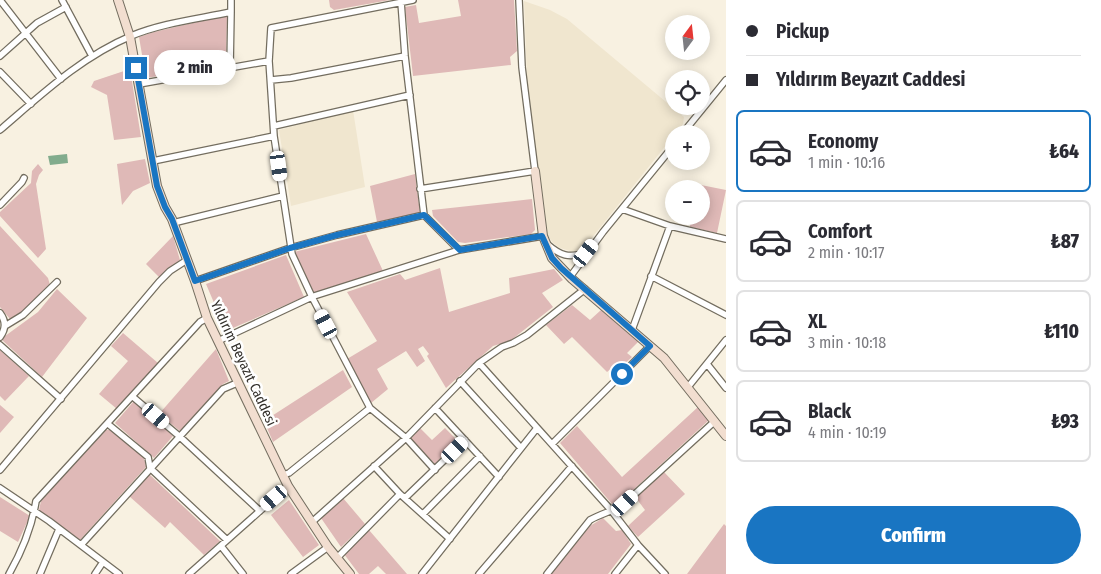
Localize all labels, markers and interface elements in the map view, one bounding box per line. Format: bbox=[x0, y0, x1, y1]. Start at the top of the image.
north arrow bbox=[665, 15, 710, 60]
map controls bbox=[665, 15, 710, 225]
text: Pickup bbox=[776, 20, 829, 43]
callout: 2 min bbox=[154, 50, 236, 86]
route end bbox=[125, 57, 147, 79]
text: 2 min bbox=[177, 58, 213, 77]
text: Yıldırım Beyazıt Caddesi bbox=[776, 68, 965, 91]
button: locate bbox=[665, 70, 710, 115]
button: + bbox=[665, 125, 710, 170]
icon: car bbox=[748, 129, 793, 174]
text: Economy bbox=[808, 130, 878, 153]
text: ₺64 bbox=[1049, 140, 1079, 163]
car bbox=[269, 150, 288, 182]
text: 1 min · 10:16 bbox=[808, 153, 885, 172]
button: − bbox=[665, 180, 710, 225]
icon: car bbox=[748, 219, 793, 264]
text: Comfort bbox=[808, 220, 872, 243]
text: ₺87 bbox=[1050, 230, 1079, 253]
car bbox=[570, 237, 601, 269]
text: 2 min · 10:17 bbox=[808, 243, 885, 262]
street label: Yıldırım Beyazıt Caddesi bbox=[207, 298, 280, 429]
car bbox=[312, 307, 339, 341]
icon: car bbox=[748, 309, 793, 354]
text: XL bbox=[808, 310, 827, 333]
text: ₺110 bbox=[1044, 320, 1079, 343]
text: 3 min · 10:18 bbox=[808, 333, 886, 352]
route start bbox=[611, 363, 633, 385]
icon: car bbox=[748, 399, 793, 444]
car bbox=[139, 400, 172, 432]
text: Black bbox=[808, 400, 851, 423]
text: ₺93 bbox=[1051, 410, 1079, 433]
text: 4 min · 10:19 bbox=[808, 423, 887, 442]
car bbox=[439, 434, 470, 466]
car bbox=[257, 482, 290, 514]
car bbox=[608, 487, 641, 519]
button: Confirm bbox=[746, 506, 1081, 564]

